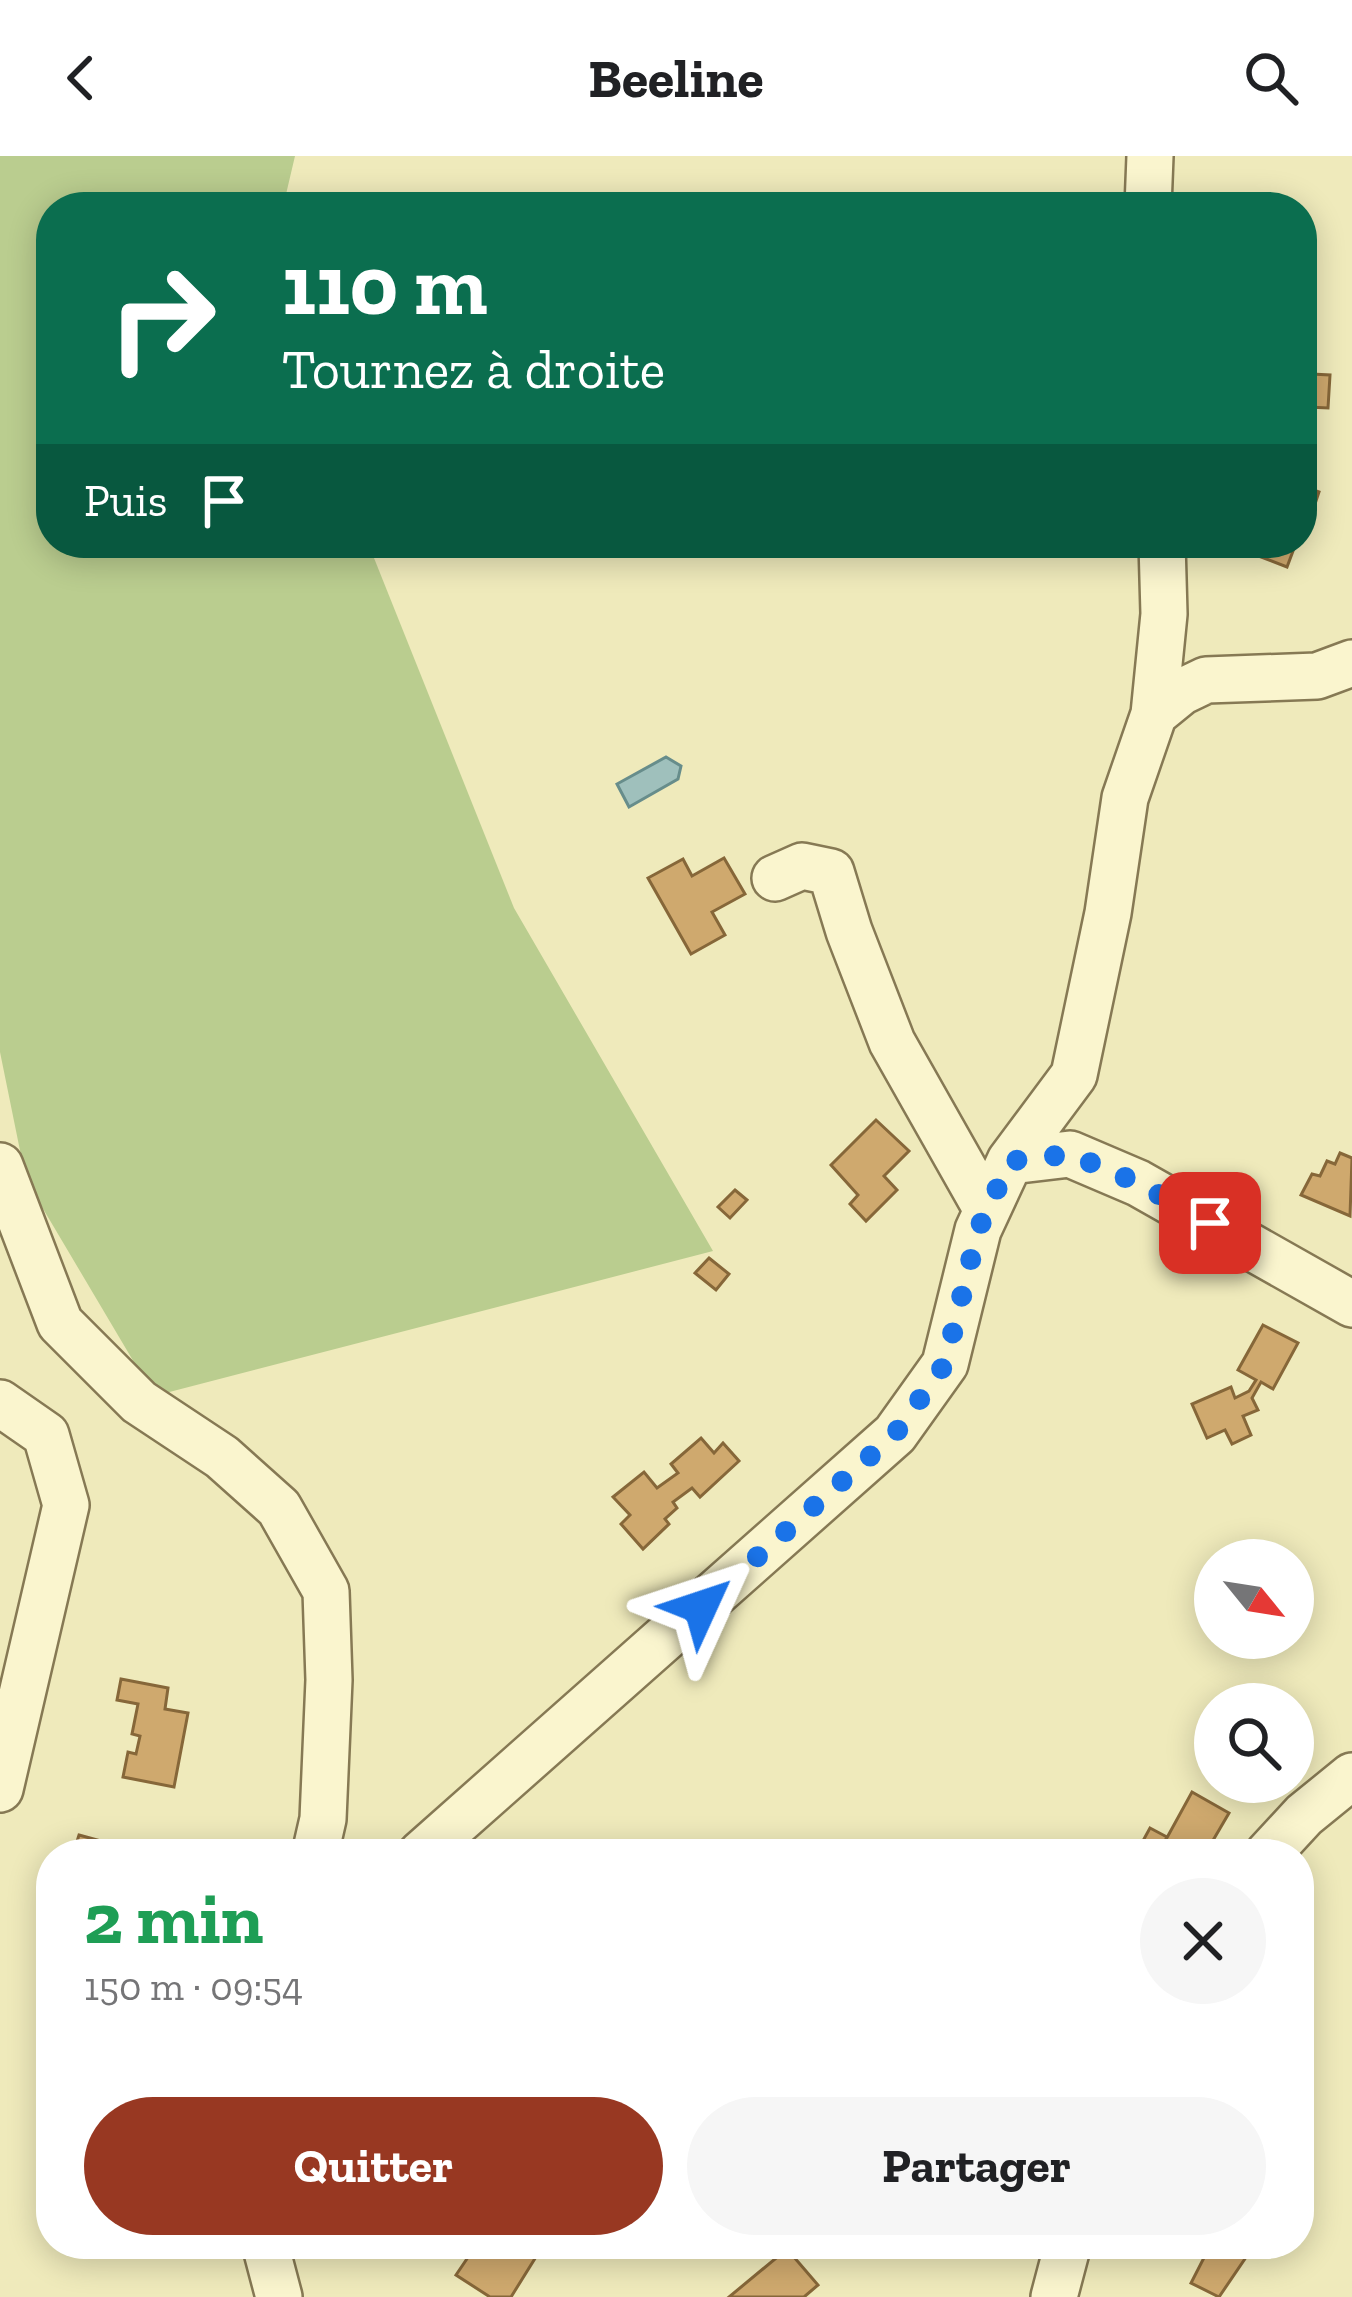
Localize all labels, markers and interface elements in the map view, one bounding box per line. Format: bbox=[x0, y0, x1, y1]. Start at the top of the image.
icon: back bbox=[48, 45, 114, 111]
icon: search bbox=[1238, 45, 1304, 111]
text: Beeline bbox=[588, 46, 764, 111]
text: 110 m bbox=[282, 235, 488, 336]
icon: right bbox=[84, 240, 240, 396]
text: Tournez à droite bbox=[282, 337, 665, 402]
icon: arrive bbox=[191, 468, 257, 534]
text: Puis bbox=[84, 474, 167, 528]
pin bbox=[1159, 1172, 1261, 1274]
icon: arrive bbox=[1177, 1190, 1243, 1256]
north arrow bbox=[1194, 1539, 1314, 1659]
map controls bbox=[1194, 1539, 1314, 1803]
position arrow bbox=[638, 1544, 764, 1670]
button: search bbox=[1194, 1683, 1314, 1803]
text: 2 min bbox=[84, 1875, 263, 1961]
button: close bbox=[1140, 1878, 1266, 2004]
text: 150 m · 09:54 bbox=[84, 1963, 303, 2010]
button: Quitter bbox=[84, 2097, 663, 2235]
button: Partager bbox=[687, 2097, 1266, 2235]

